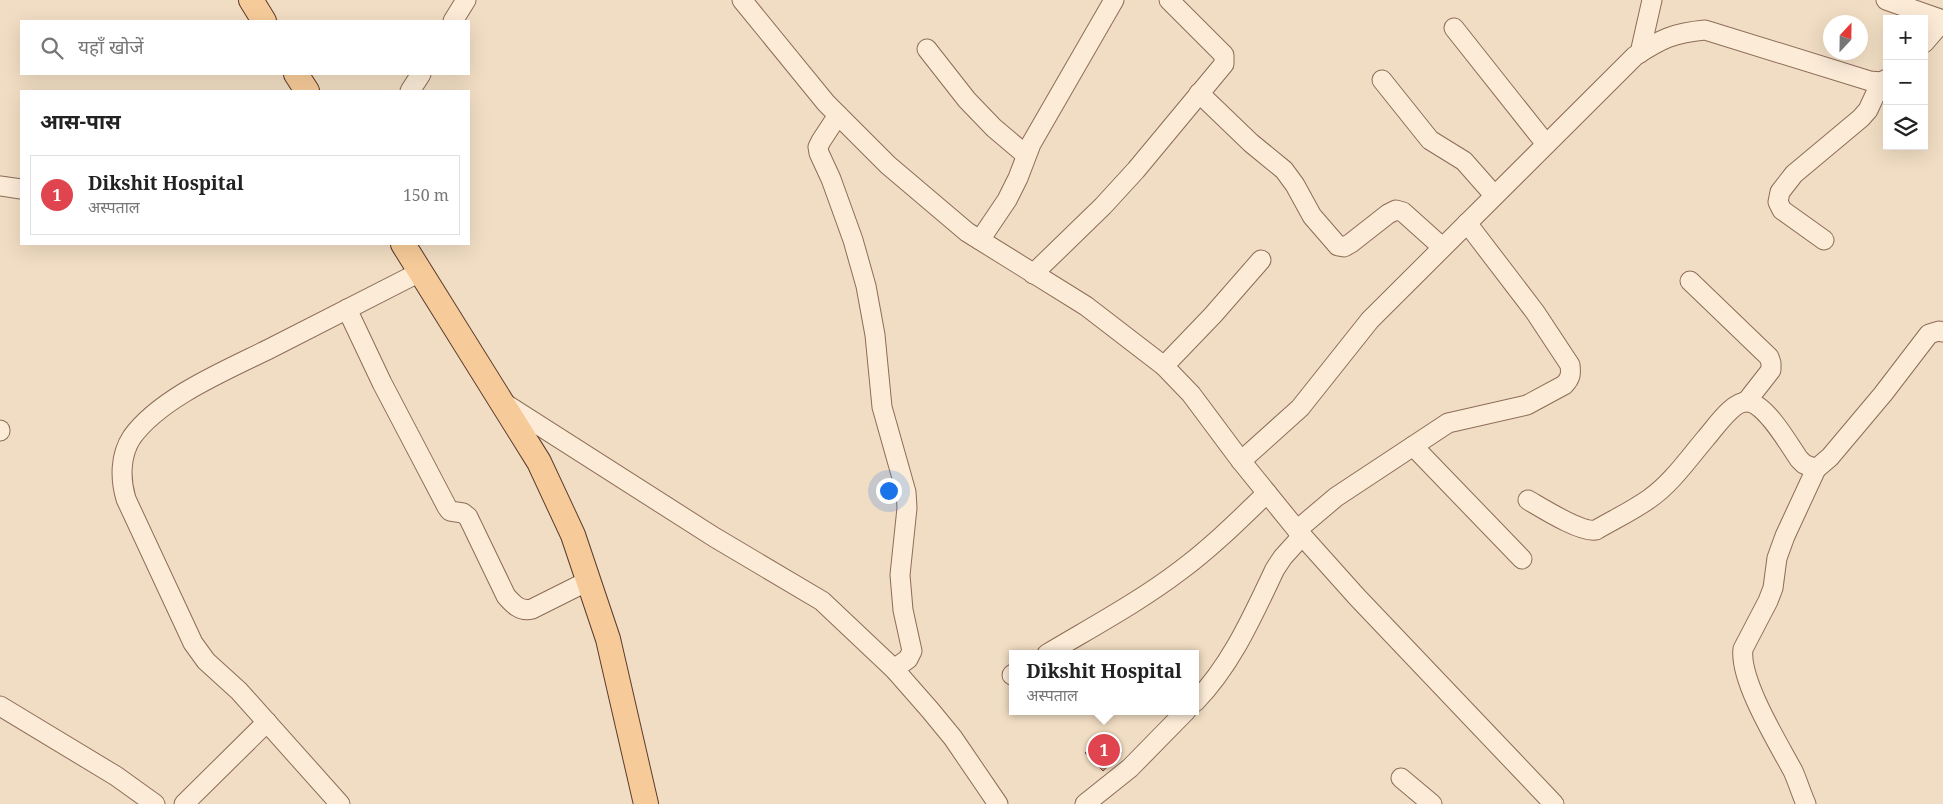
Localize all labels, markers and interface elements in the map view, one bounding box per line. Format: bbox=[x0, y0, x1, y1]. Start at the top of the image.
north arrow bbox=[1823, 15, 1868, 60]
map controls bbox=[1883, 15, 1928, 150]
button: + bbox=[1883, 15, 1928, 60]
search box bbox=[20, 20, 470, 75]
icon: search bbox=[38, 34, 66, 62]
text: यहाँ खोजें bbox=[78, 34, 144, 60]
button: − bbox=[1883, 60, 1928, 105]
button: layers bbox=[1883, 105, 1928, 150]
text: आस-पास bbox=[40, 107, 121, 135]
text: Dikshit Hospital bbox=[88, 170, 244, 196]
text: 1 bbox=[52, 184, 62, 206]
text: 150 m bbox=[403, 184, 449, 206]
text: अस्पताल bbox=[88, 196, 140, 218]
your location bbox=[876, 478, 902, 504]
popup bbox=[1009, 650, 1199, 715]
text: Dikshit Hospital bbox=[1026, 658, 1182, 684]
text: अस्पताल bbox=[1026, 684, 1078, 706]
pin: 1 bbox=[1088, 731, 1120, 769]

